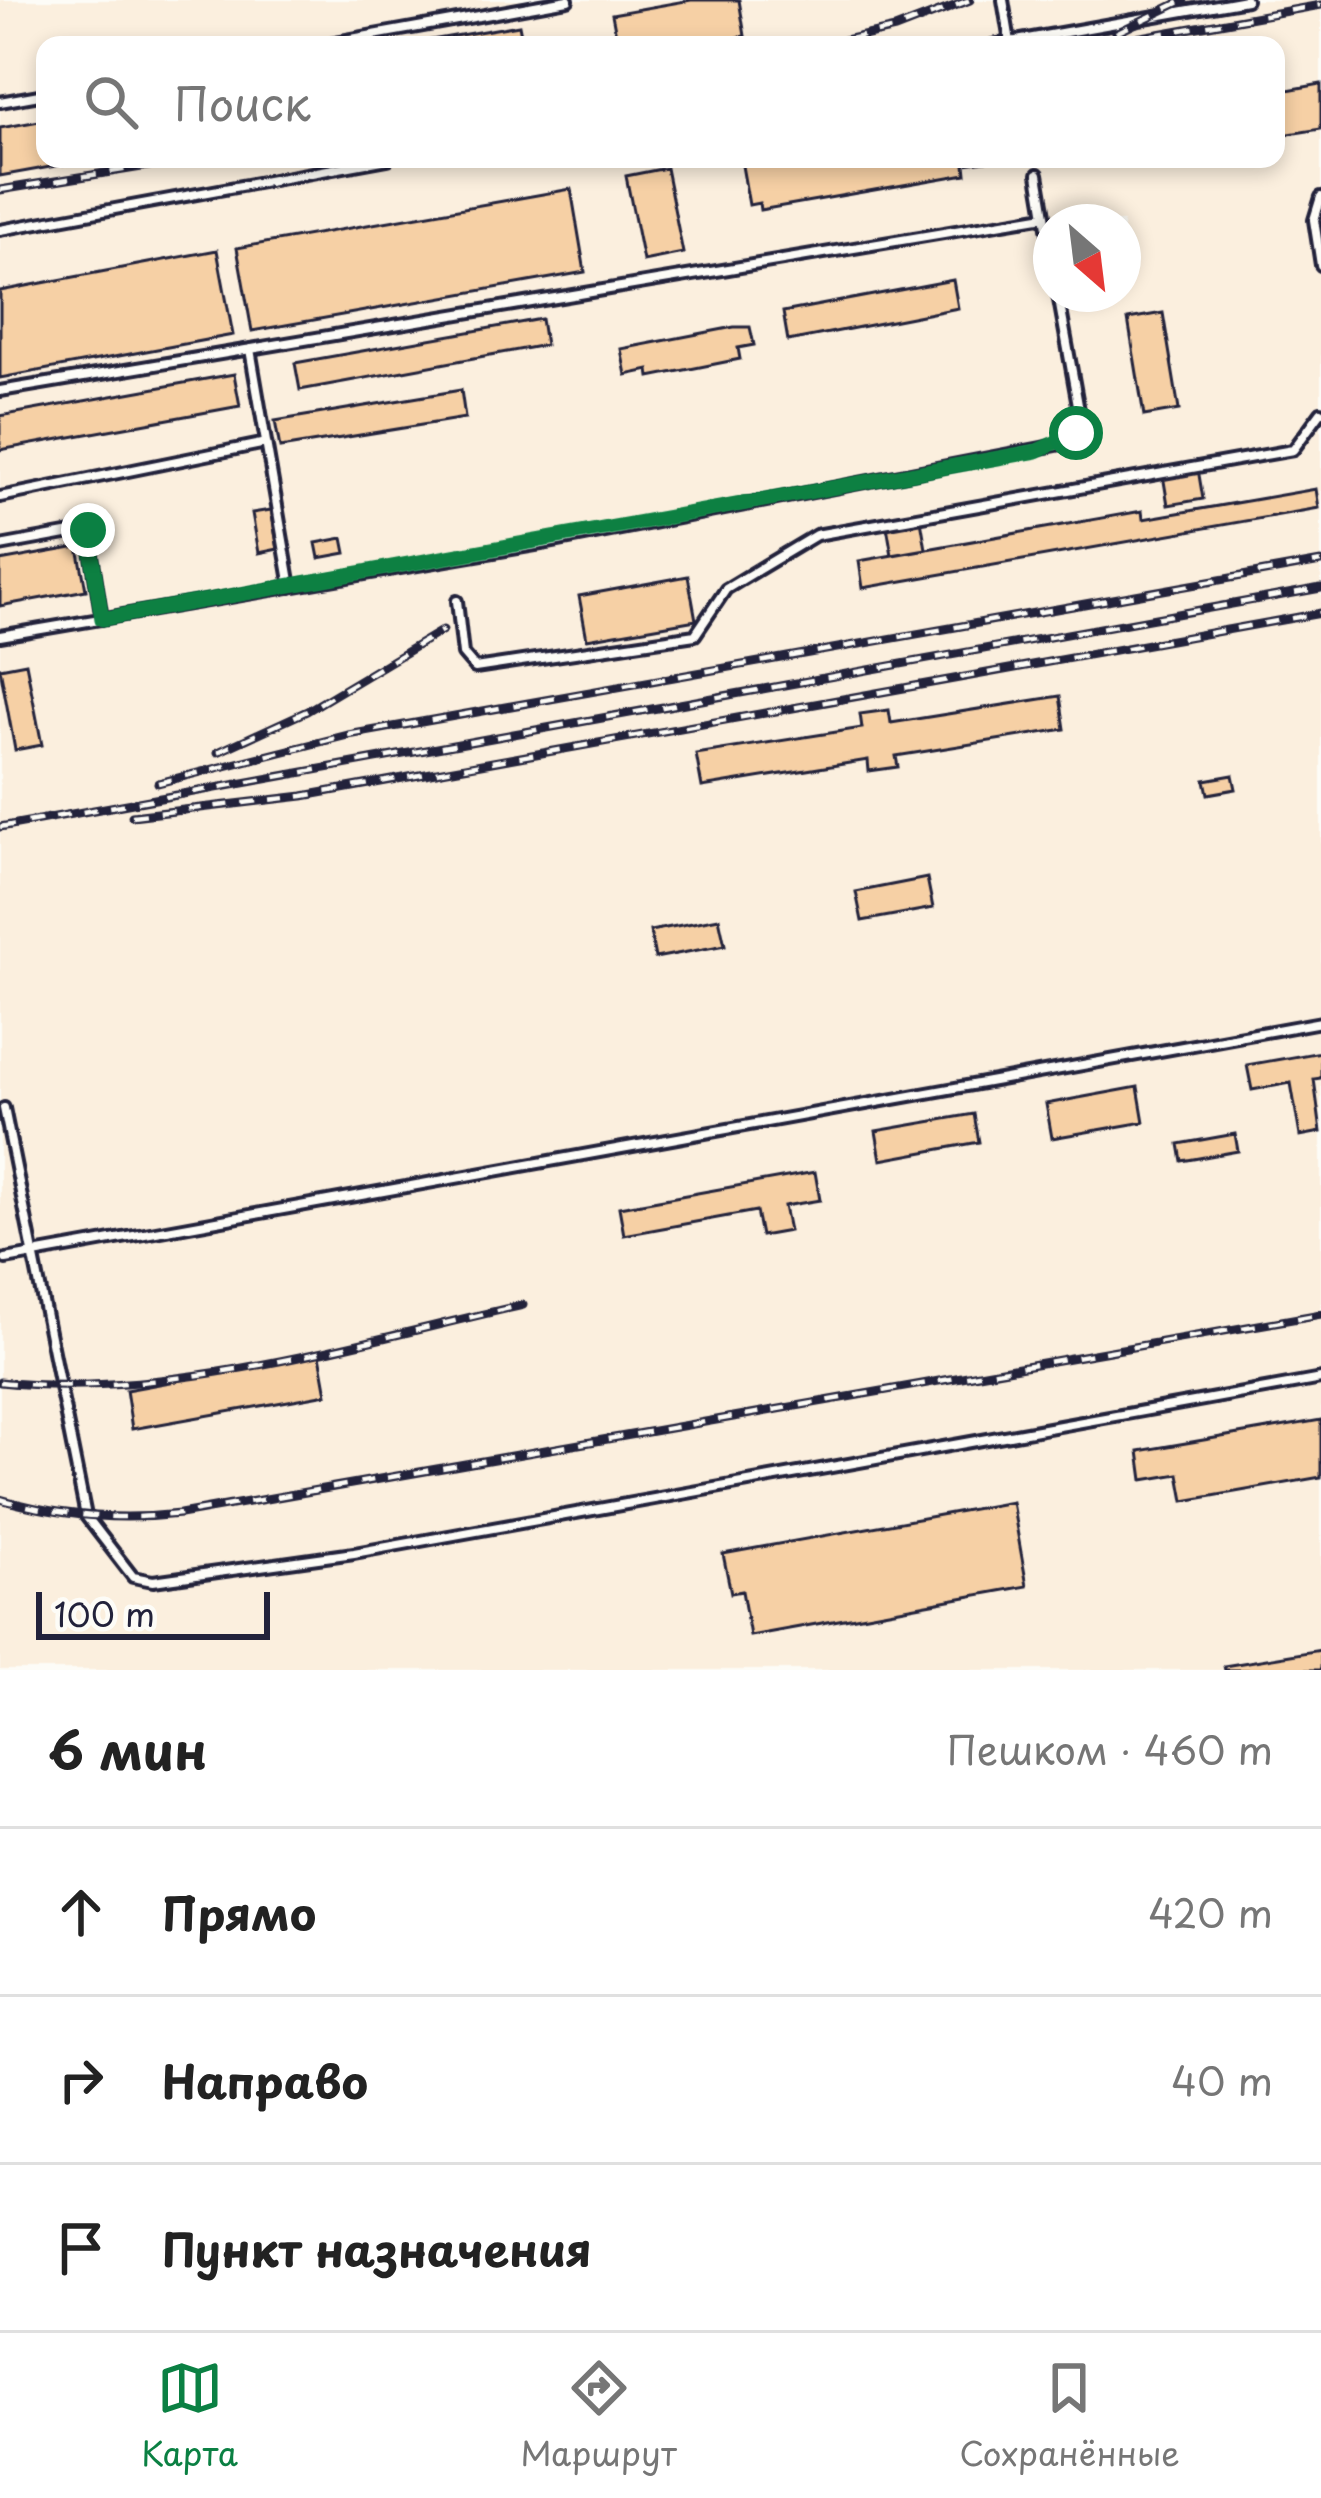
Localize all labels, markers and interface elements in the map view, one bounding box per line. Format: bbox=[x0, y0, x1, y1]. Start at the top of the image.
search box bbox=[36, 36, 1285, 168]
text: Поиск bbox=[174, 68, 311, 136]
icon: search bbox=[78, 69, 144, 135]
north arrow bbox=[1033, 204, 1141, 312]
route start bbox=[1049, 406, 1103, 460]
route end bbox=[61, 503, 115, 557]
scale bar bbox=[36, 1586, 270, 1639]
text: 100 m bbox=[54, 1588, 155, 1638]
text: 6 мин bbox=[48, 1710, 207, 1787]
text: Пешком · 460 m bbox=[947, 1719, 1273, 1778]
text: Прямо bbox=[162, 1878, 316, 1946]
icon: ahead bbox=[48, 1879, 114, 1945]
text: 420 m bbox=[1148, 1882, 1273, 1941]
text: Направо bbox=[162, 2046, 368, 2114]
icon: right bbox=[48, 2047, 114, 2113]
text: 40 m bbox=[1171, 2050, 1273, 2109]
text: Пункт назначения bbox=[162, 2214, 592, 2282]
icon: arrive bbox=[48, 2215, 114, 2281]
tab: Карта bbox=[141, 2355, 238, 2477]
tab: Маршрут bbox=[521, 2355, 677, 2477]
tab: Сохранённые bbox=[959, 2355, 1180, 2477]

